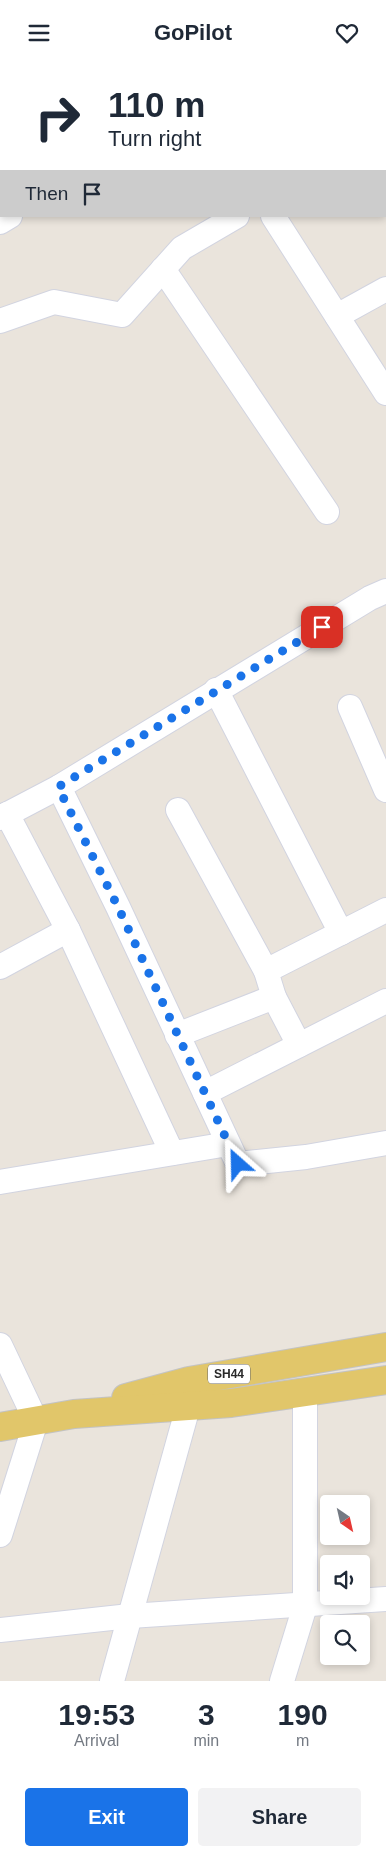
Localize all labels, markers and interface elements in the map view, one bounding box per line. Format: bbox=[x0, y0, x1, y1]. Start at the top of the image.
icon: menu bbox=[25, 19, 53, 47]
icon: heart bbox=[333, 19, 361, 47]
text: GoPilot bbox=[154, 20, 232, 45]
icon: right bbox=[25, 85, 90, 150]
text: 110 m bbox=[108, 85, 205, 124]
text: Turn right bbox=[108, 126, 201, 151]
icon: arrive bbox=[78, 180, 106, 208]
text: Then bbox=[25, 183, 68, 204]
pin bbox=[301, 606, 343, 648]
icon: arrive bbox=[308, 613, 336, 641]
position arrow bbox=[211, 1137, 263, 1189]
road number: SH44 bbox=[208, 1365, 250, 1383]
north arrow bbox=[320, 1495, 370, 1545]
map controls bbox=[320, 1495, 370, 1665]
button: sound bbox=[320, 1555, 370, 1605]
button: search bbox=[320, 1615, 370, 1665]
text: 19:53 bbox=[58, 1698, 135, 1731]
text: 3 bbox=[198, 1698, 215, 1731]
text: 190 bbox=[278, 1698, 328, 1731]
text: Arrival bbox=[74, 1732, 119, 1749]
text: min bbox=[193, 1732, 219, 1749]
text: m bbox=[296, 1732, 309, 1749]
button: Exit bbox=[25, 1788, 188, 1846]
button: Share bbox=[198, 1788, 361, 1846]

